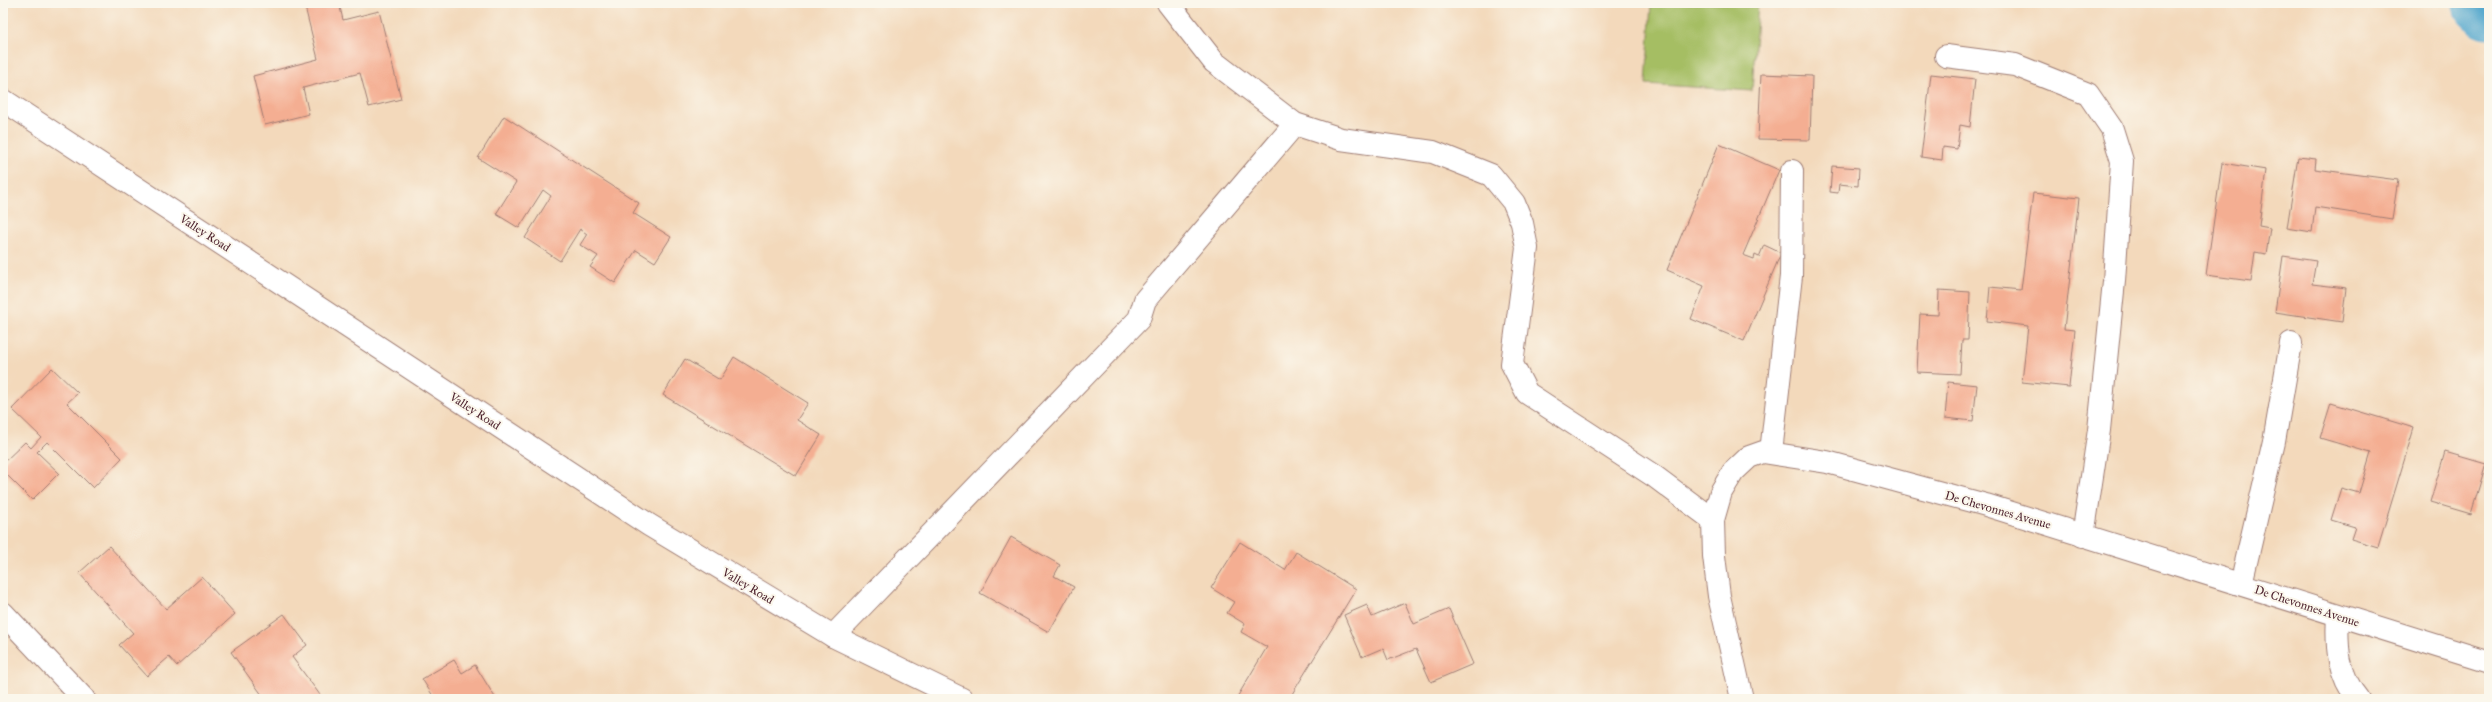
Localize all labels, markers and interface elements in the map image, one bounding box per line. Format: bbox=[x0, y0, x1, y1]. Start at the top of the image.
street label: Valley Road bbox=[176, 211, 233, 255]
street label: Valley Road bbox=[446, 389, 503, 433]
street label: De Chevonnes Avenue bbox=[1943, 488, 2053, 532]
street label: Valley Road bbox=[719, 565, 776, 607]
street label: De Chevonnes Avenue bbox=[2253, 582, 2361, 630]

